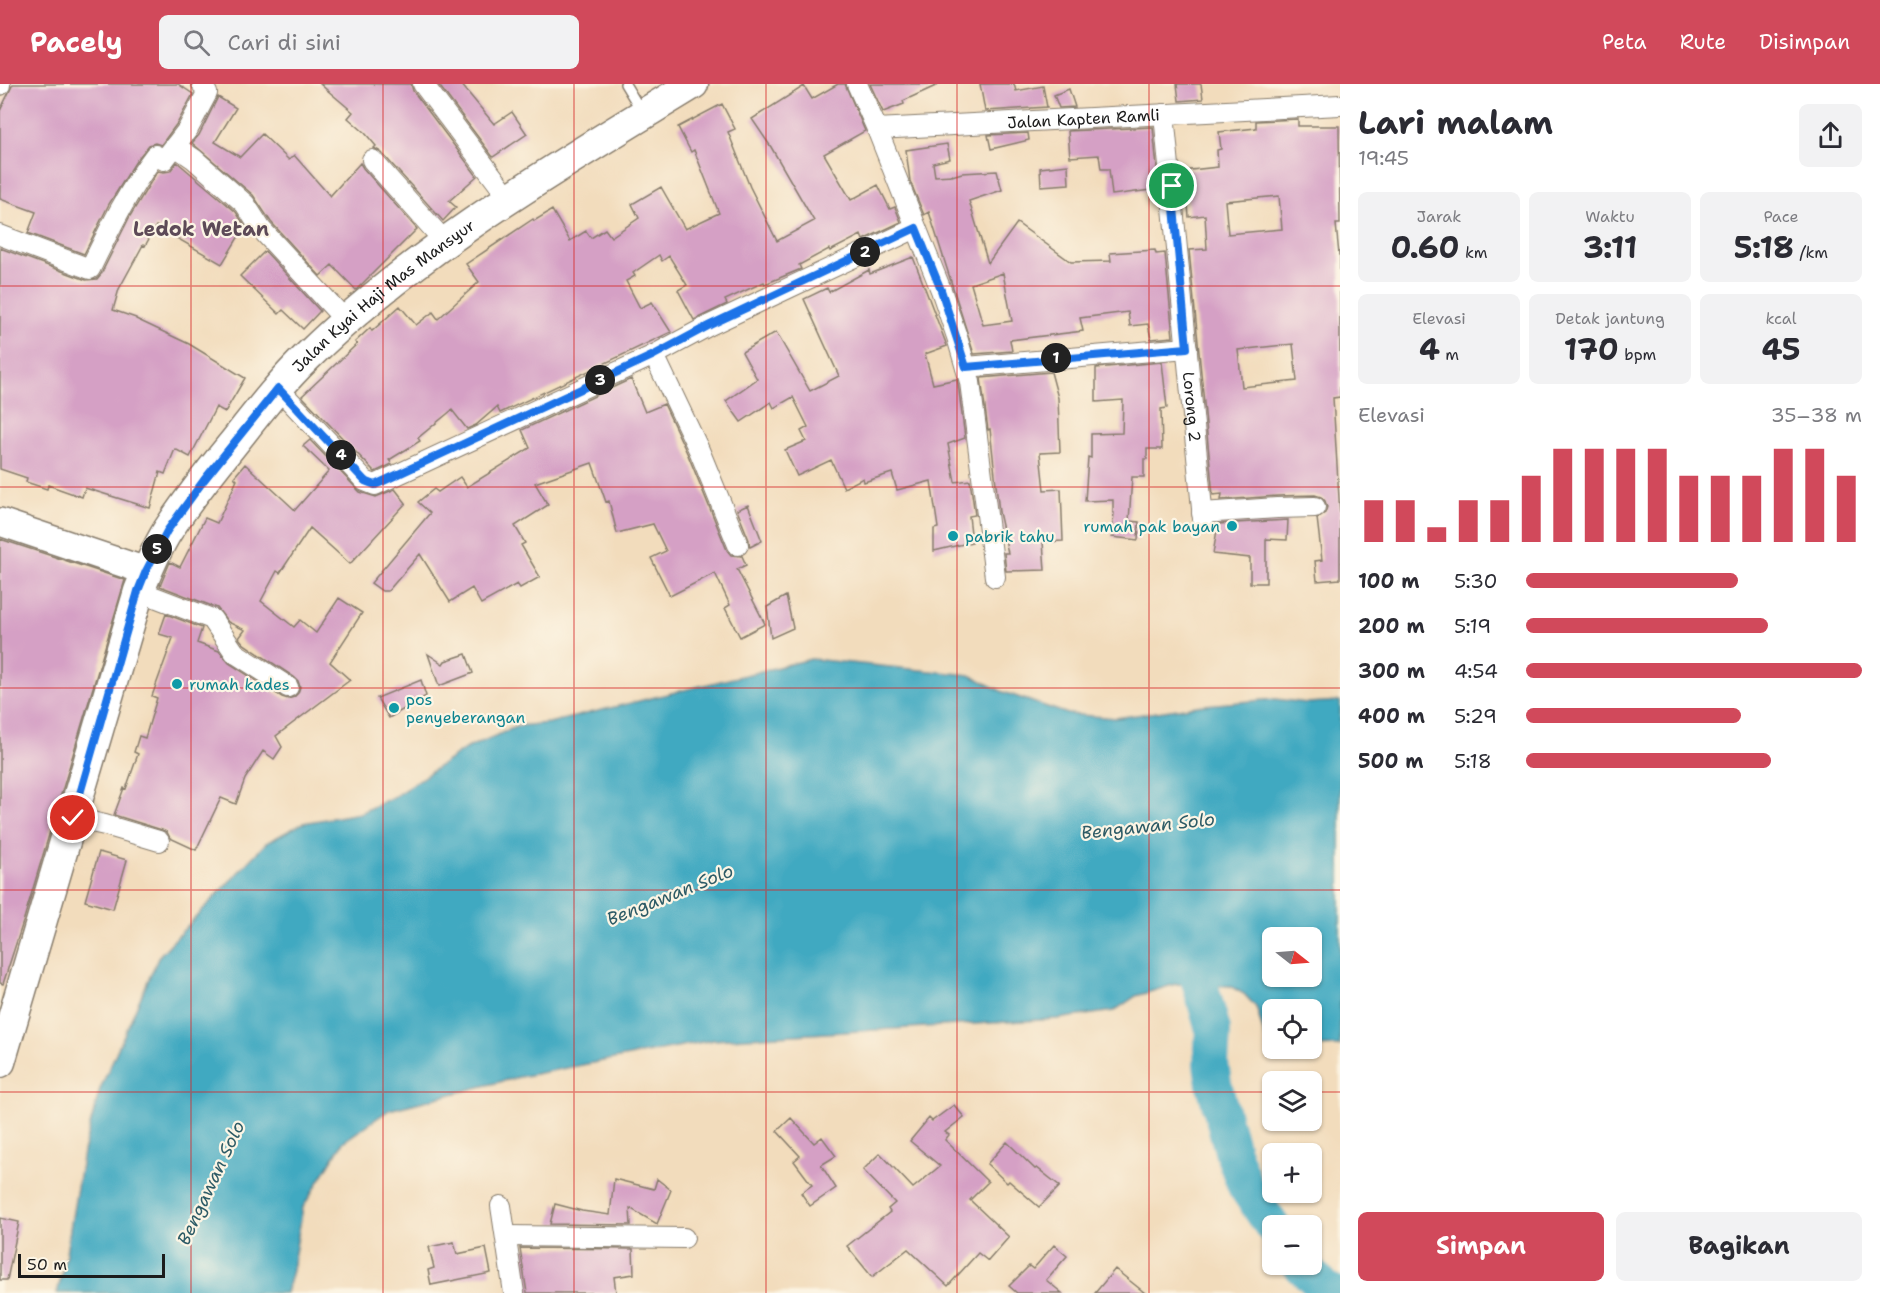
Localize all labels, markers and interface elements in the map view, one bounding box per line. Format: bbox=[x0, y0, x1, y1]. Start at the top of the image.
search box bbox=[159, 15, 579, 69]
text: Pacely bbox=[30, 23, 123, 61]
icon: search bbox=[180, 26, 213, 59]
text: Cari di sini bbox=[228, 28, 341, 57]
text: Peta bbox=[1602, 28, 1647, 56]
text: Rute bbox=[1680, 28, 1726, 56]
text: Disimpan bbox=[1759, 28, 1850, 56]
text: Lari malam bbox=[1358, 100, 1553, 145]
street label: Jalan Kapten Ramli bbox=[1007, 104, 1160, 133]
button: share bbox=[1799, 104, 1862, 167]
text: 19:45 bbox=[1358, 145, 1409, 171]
pin bbox=[1146, 160, 1197, 211]
icon: arrive bbox=[1155, 169, 1188, 202]
text: Jarak bbox=[1417, 206, 1461, 227]
text: Waktu bbox=[1585, 206, 1635, 227]
text: Pace bbox=[1763, 206, 1799, 227]
street label: Jalan Kyai Haji Mas Mansyur bbox=[287, 214, 479, 376]
district label: Ledok Wetan bbox=[133, 216, 269, 242]
text: 0.60 bbox=[1390, 227, 1459, 268]
text: 3:11 bbox=[1583, 227, 1637, 268]
text: 5:18 bbox=[1734, 227, 1794, 268]
pin: 2 bbox=[850, 237, 880, 267]
text: 2 bbox=[859, 241, 871, 262]
text: km bbox=[1459, 242, 1488, 263]
text: /km bbox=[1794, 242, 1828, 263]
text: Elevasi bbox=[1412, 308, 1466, 329]
text: Detak jantung bbox=[1555, 308, 1665, 329]
text: kcal bbox=[1765, 308, 1797, 329]
text: 4 bbox=[1419, 329, 1440, 370]
text: 170 bbox=[1564, 329, 1619, 370]
text: 45 bbox=[1762, 329, 1800, 370]
pin: 1 bbox=[1041, 343, 1071, 373]
text: m bbox=[1440, 344, 1459, 365]
text: bpm bbox=[1619, 344, 1656, 365]
text: 1 bbox=[1052, 347, 1060, 368]
pin: 3 bbox=[585, 365, 615, 395]
text: 3 bbox=[594, 369, 606, 390]
street label: Lorong 2 bbox=[1178, 371, 1206, 443]
text: Elevasi bbox=[1358, 402, 1425, 428]
text: 35–38 m bbox=[1771, 402, 1862, 428]
pin: 4 bbox=[326, 440, 356, 470]
text: 4 bbox=[335, 444, 347, 465]
place label: rumah pak bayan bbox=[1083, 516, 1220, 537]
marker: rumah pak bayan bbox=[1225, 519, 1239, 533]
place label: pabrik tahu bbox=[965, 526, 1055, 547]
marker: pabrik tahu bbox=[946, 529, 960, 543]
pin: 5 bbox=[142, 534, 172, 564]
text: 5 bbox=[152, 538, 162, 559]
text: 100 m bbox=[1358, 568, 1420, 594]
text: 5:30 bbox=[1454, 568, 1498, 594]
text: 200 m bbox=[1358, 613, 1425, 639]
text: 5:19 bbox=[1454, 613, 1491, 639]
text: 300 m bbox=[1358, 658, 1425, 684]
text: 4:54 bbox=[1454, 658, 1498, 684]
place label: rumah kades bbox=[189, 674, 290, 695]
marker: rumah kades bbox=[170, 677, 184, 691]
place label: pos penyeberangan bbox=[406, 689, 526, 728]
marker: pos penyeberangan bbox=[387, 701, 401, 715]
text: 400 m bbox=[1358, 703, 1425, 729]
text: 5:29 bbox=[1454, 703, 1497, 729]
text: 500 m bbox=[1358, 748, 1424, 774]
text: 5:18 bbox=[1454, 748, 1492, 774]
pin bbox=[47, 792, 98, 843]
icon: check bbox=[56, 801, 89, 834]
water label: Bengawan Solo bbox=[1080, 807, 1216, 845]
water label: Bengawan Solo bbox=[603, 859, 737, 931]
north arrow bbox=[1262, 927, 1322, 987]
map controls bbox=[1262, 927, 1322, 1275]
button: locate bbox=[1262, 999, 1322, 1059]
button: layers bbox=[1262, 1071, 1322, 1131]
water label: Bengawan Solo bbox=[172, 1117, 250, 1249]
button: + bbox=[1262, 1143, 1322, 1203]
button: Simpan bbox=[1358, 1212, 1604, 1281]
button: Bagikan bbox=[1616, 1212, 1862, 1281]
button: − bbox=[1262, 1215, 1322, 1275]
scale bar bbox=[18, 1251, 165, 1278]
text: 50 m bbox=[27, 1254, 67, 1275]

